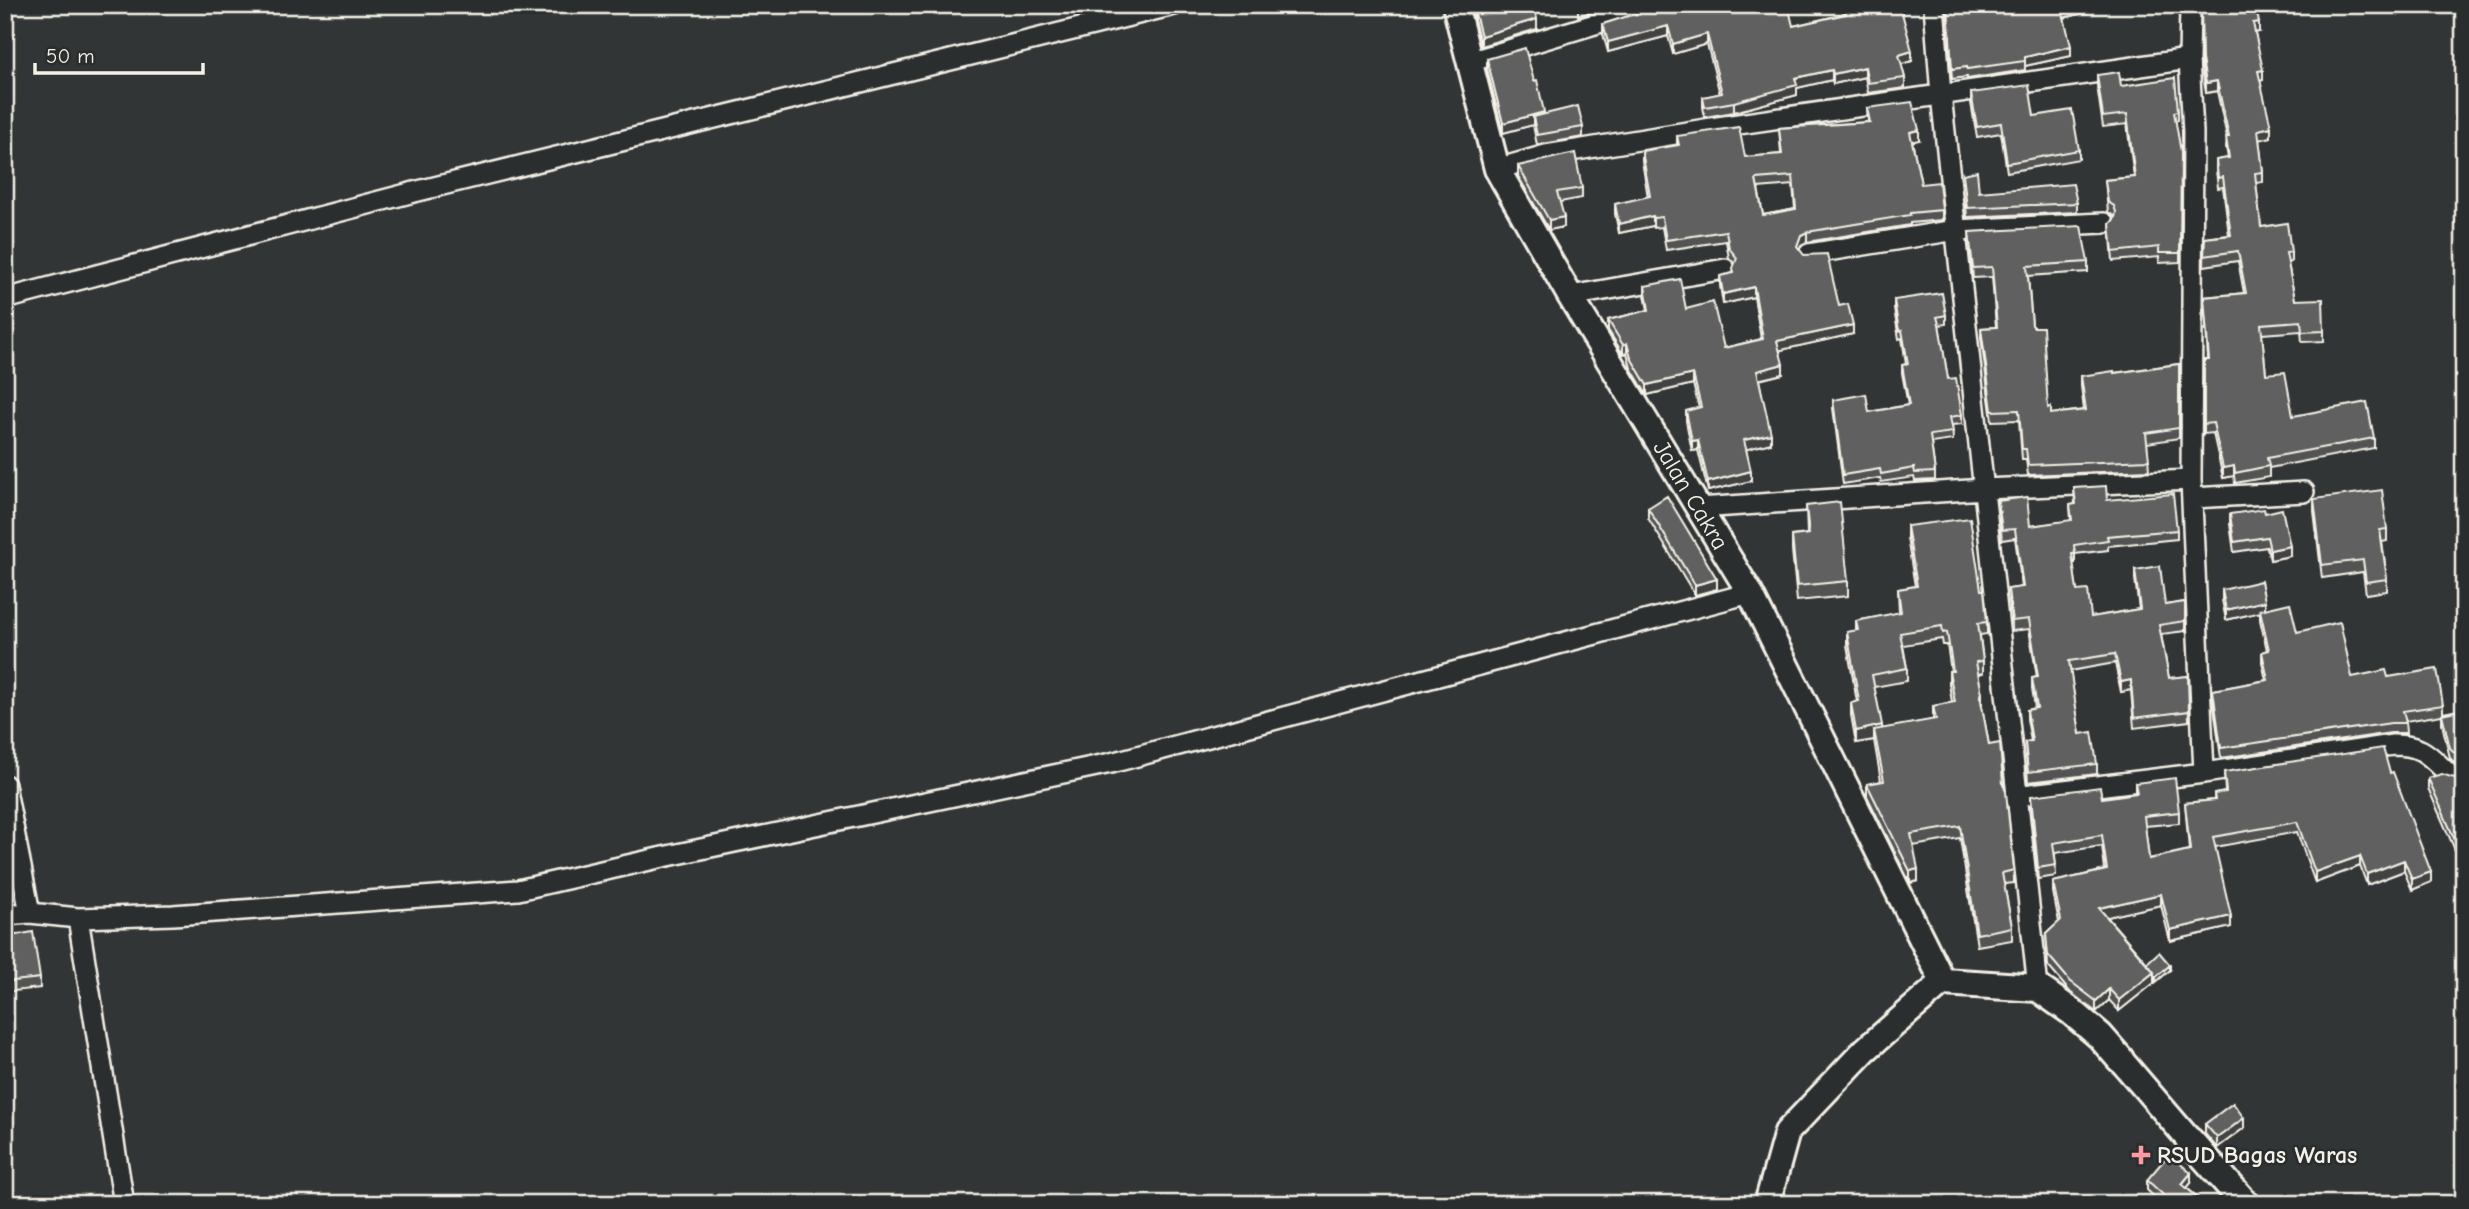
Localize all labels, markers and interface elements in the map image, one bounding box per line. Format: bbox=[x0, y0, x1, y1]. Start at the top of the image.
scale bar bbox=[35, 32, 203, 76]
text: 50 m bbox=[46, 44, 95, 68]
street label: Jalan Cakra bbox=[1647, 435, 1735, 555]
place label: RSUD Bagas Waras bbox=[2157, 1141, 2357, 1169]
marker: RSUD Bagas Waras bbox=[2131, 1145, 2151, 1165]

